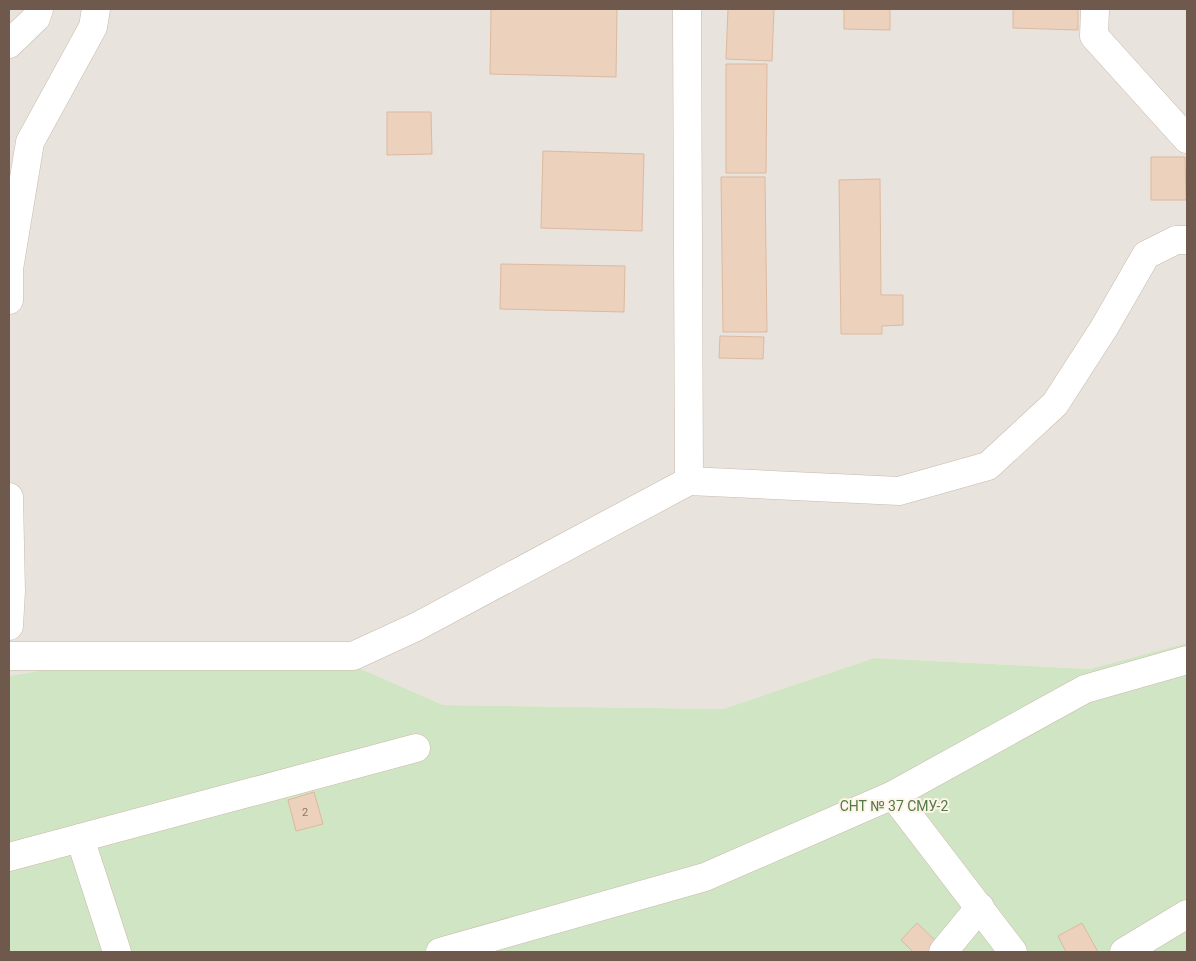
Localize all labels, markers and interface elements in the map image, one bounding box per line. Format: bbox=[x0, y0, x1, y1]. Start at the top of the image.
park label: СНТ № 37 СМУ-2 bbox=[840, 798, 948, 814]
house number: 2 bbox=[302, 806, 308, 819]

